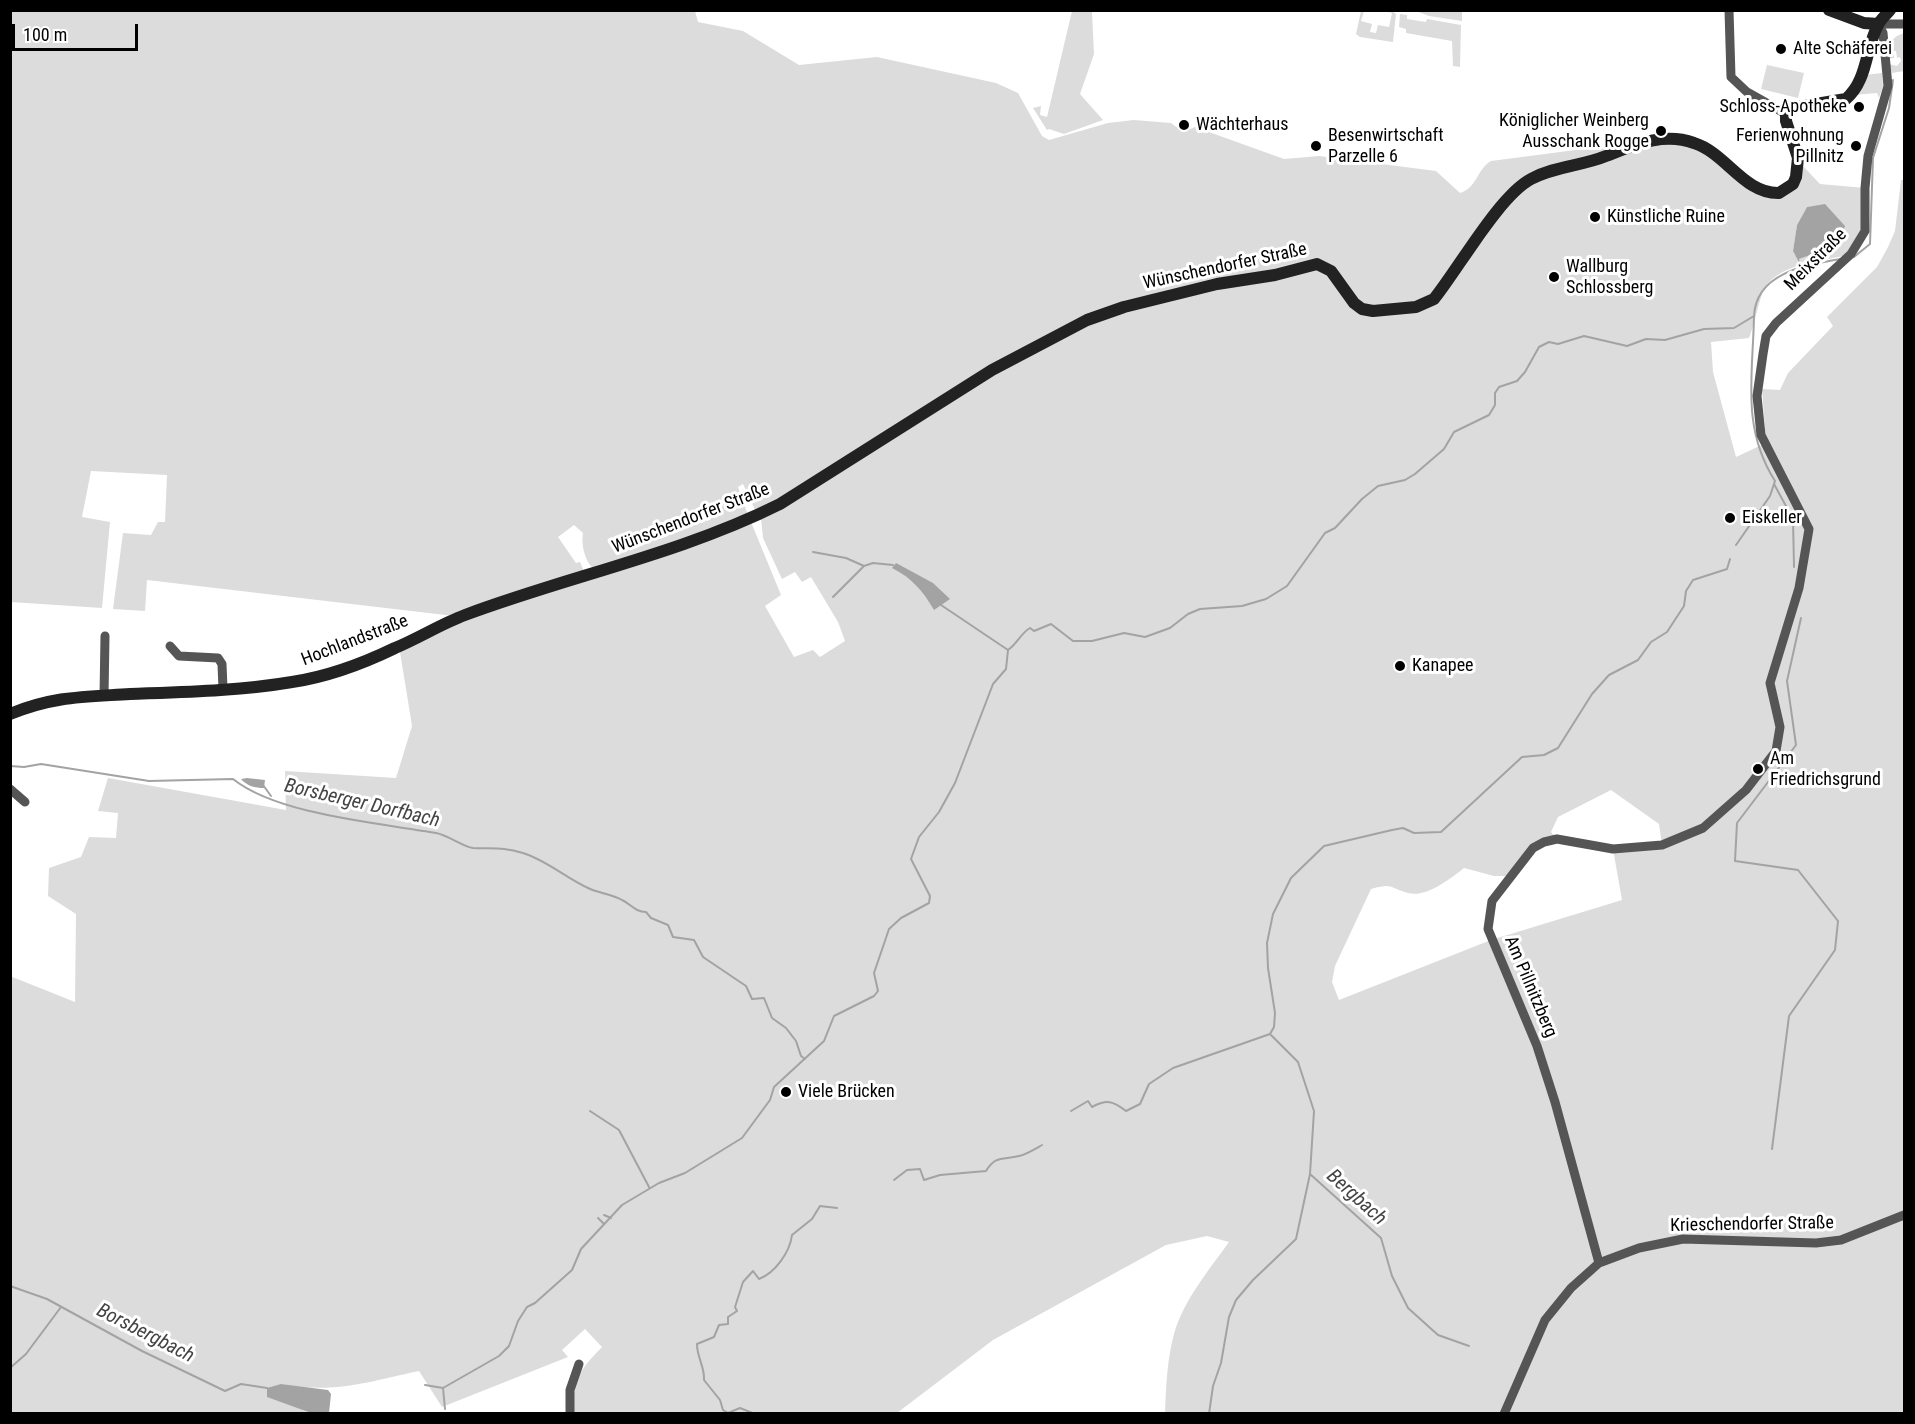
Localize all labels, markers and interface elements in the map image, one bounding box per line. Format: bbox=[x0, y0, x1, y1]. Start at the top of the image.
scale bar bbox=[15, 12, 141, 50]
text: 100 m bbox=[23, 24, 67, 45]
place label: Alte Schäferei bbox=[1793, 38, 1892, 60]
marker: Alte Schäferei bbox=[1774, 42, 1788, 56]
place label: Schloss-Apotheke bbox=[1719, 96, 1847, 118]
marker: Schloss-Apotheke bbox=[1852, 100, 1866, 114]
place label: Königlicher Weinberg Ausschank Rogge bbox=[1499, 110, 1649, 152]
place label: Wächterhaus bbox=[1196, 114, 1289, 136]
marker: Wächterhaus bbox=[1177, 118, 1191, 132]
marker: Königlicher Weinberg Ausschank Rogge bbox=[1654, 124, 1668, 138]
place label: Besenwirtschaft Parzelle 6 bbox=[1328, 125, 1444, 168]
place label: Ferienwohnung Pillnitz bbox=[1736, 125, 1844, 168]
marker: Besenwirtschaft Parzelle 6 bbox=[1309, 139, 1323, 153]
marker: Ferienwohnung Pillnitz bbox=[1849, 139, 1863, 153]
place label: Künstliche Ruine bbox=[1607, 206, 1725, 228]
marker: Künstliche Ruine bbox=[1588, 210, 1602, 224]
street label: Meixstraße bbox=[1780, 224, 1852, 296]
street label: Wünschendorfer Straße bbox=[1141, 239, 1309, 295]
place label: Wallburg Schlossberg bbox=[1566, 256, 1653, 298]
marker: Wallburg Schlossberg bbox=[1547, 270, 1561, 284]
street label: Wünschendorfer Straße bbox=[609, 479, 773, 559]
place label: Eiskeller bbox=[1742, 507, 1802, 529]
marker: Eiskeller bbox=[1723, 511, 1737, 525]
street label: Hochlandstraße bbox=[299, 611, 411, 671]
place label: Kanapee bbox=[1412, 655, 1474, 677]
marker: Kanapee bbox=[1393, 659, 1407, 673]
place label: Am Friedrichsgrund bbox=[1770, 748, 1881, 790]
marker: Am Friedrichsgrund bbox=[1751, 762, 1765, 776]
water label: Borsberger Dorfbach bbox=[282, 774, 442, 834]
street label: Am Pillnitzberg bbox=[1499, 933, 1561, 1041]
place label: Viele Brücken bbox=[798, 1081, 895, 1103]
marker: Viele Brücken bbox=[779, 1085, 793, 1099]
water label: Bergbach bbox=[1321, 1165, 1391, 1231]
street label: Krieschendorfer Straße bbox=[1670, 1213, 1834, 1237]
water label: Borsbergbach bbox=[92, 1299, 198, 1369]

